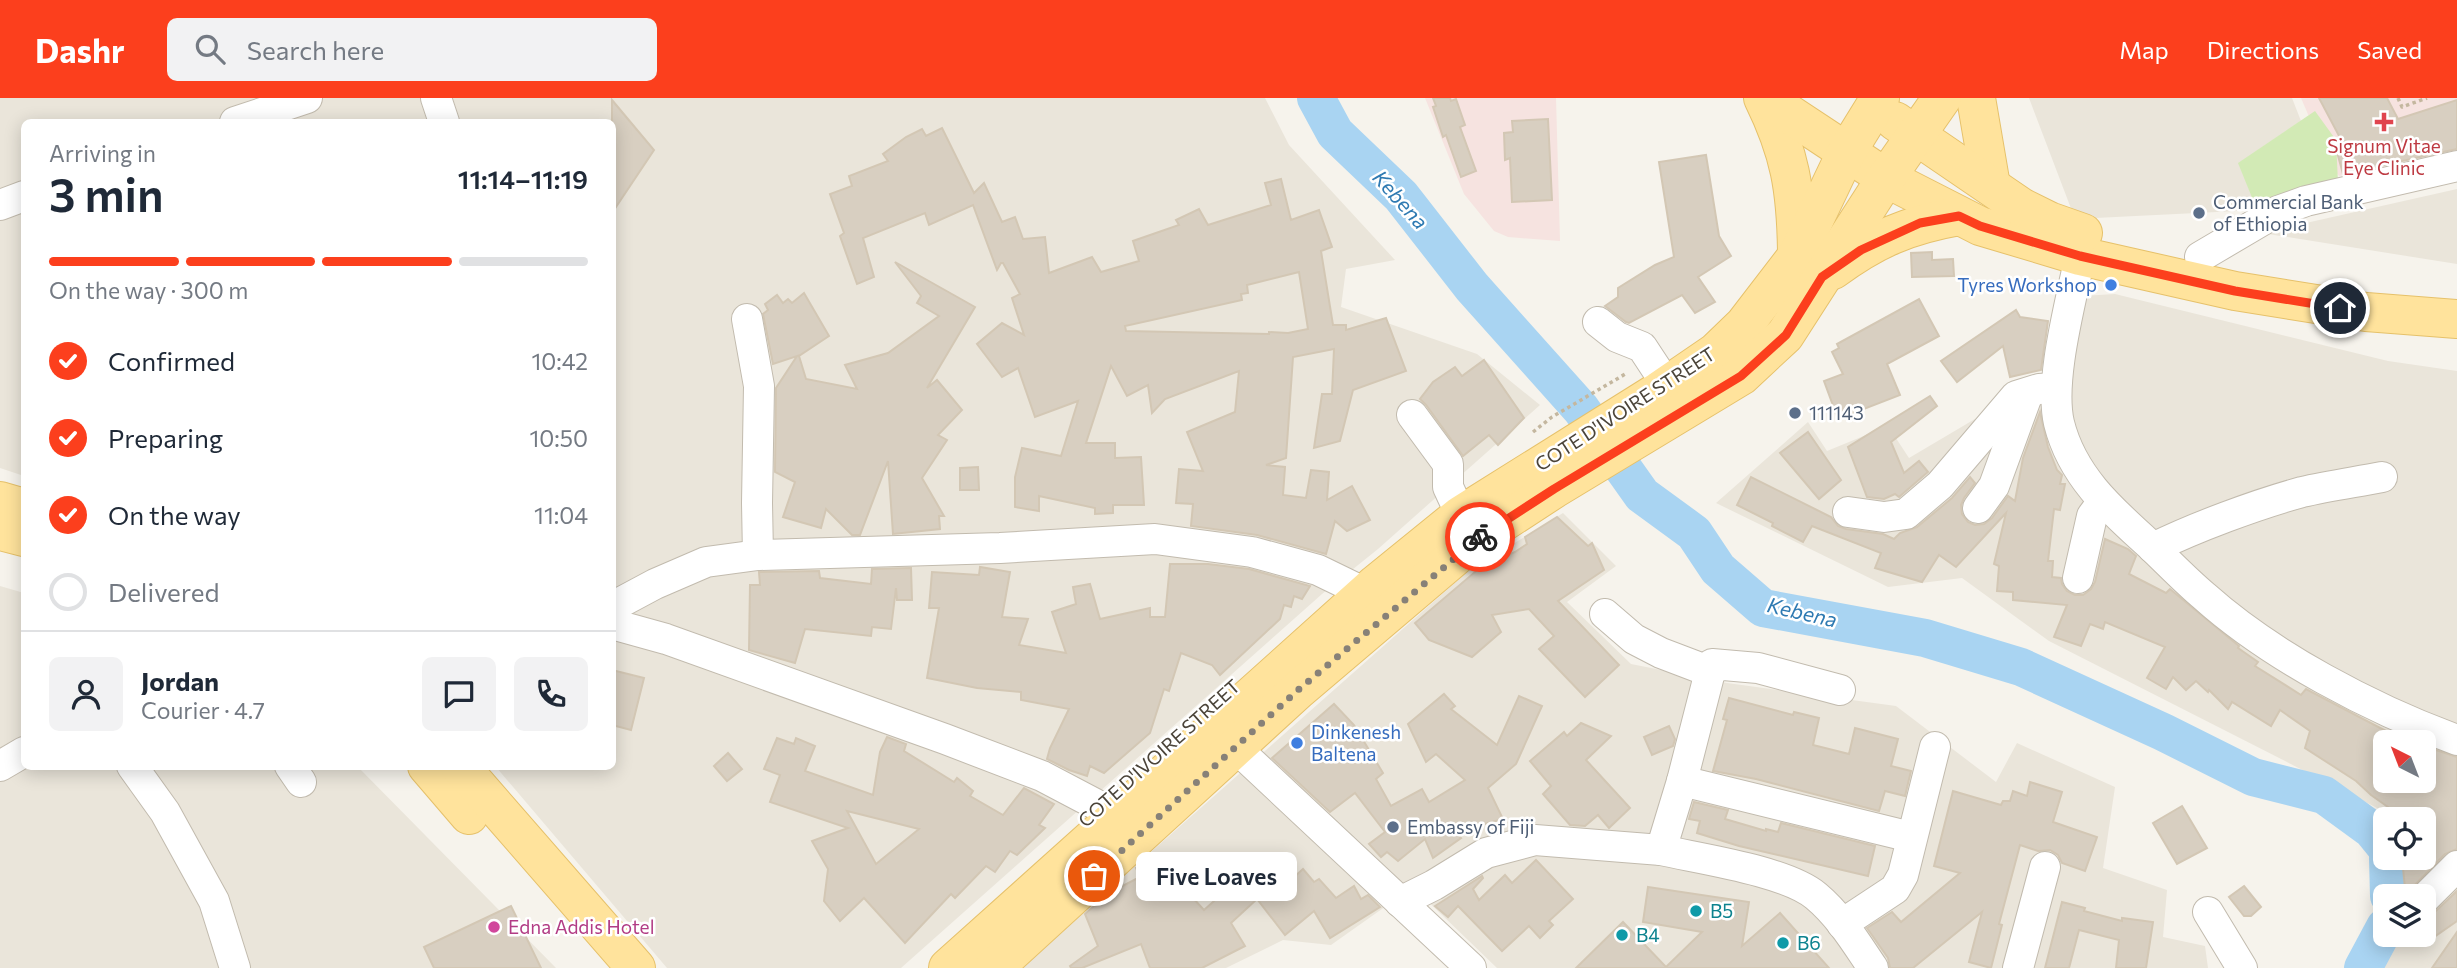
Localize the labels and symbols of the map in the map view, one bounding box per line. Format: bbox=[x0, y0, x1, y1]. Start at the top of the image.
marker: Signum Vitae Eye Clinic bbox=[2374, 112, 2394, 132]
place label: Signum Vitae Eye Clinic bbox=[2327, 134, 2441, 179]
water label: Kebena bbox=[1368, 164, 1434, 234]
place label: Commercial Bank of Ethiopia bbox=[2213, 190, 2364, 235]
marker: Commercial Bank of Ethiopia bbox=[2191, 205, 2207, 221]
place label: Tyres Workshop bbox=[1957, 273, 2097, 296]
marker: Tyres Workshop bbox=[2103, 277, 2119, 293]
pin bbox=[2310, 278, 2370, 338]
street label: COTE D'IVOIRE STREET bbox=[1530, 342, 1719, 475]
place label: 111143 bbox=[1809, 401, 1864, 424]
marker: 111143 bbox=[1787, 405, 1803, 421]
courier bbox=[1445, 502, 1515, 572]
water label: Kebena bbox=[1765, 591, 1840, 632]
street label: COTE D'IVOIRE STREET bbox=[1073, 674, 1244, 831]
place label: Dinkenesh Baltena bbox=[1311, 720, 1401, 765]
north arrow bbox=[2373, 730, 2436, 793]
marker: Dinkenesh Baltena bbox=[1289, 735, 1305, 751]
place label: Embassy of Fiji bbox=[1407, 815, 1534, 838]
marker: Embassy of Fiji bbox=[1385, 819, 1401, 835]
pin bbox=[1064, 846, 1124, 906]
callout: Five Loaves bbox=[1136, 852, 1297, 900]
place label: B5 bbox=[1710, 899, 1733, 922]
marker: B5 bbox=[1688, 903, 1704, 919]
place label: Edna Addis Hotel bbox=[508, 915, 654, 938]
marker: Edna Addis Hotel bbox=[486, 919, 502, 935]
place label: B4 bbox=[1636, 923, 1660, 946]
marker: B4 bbox=[1614, 927, 1630, 943]
place label: B6 bbox=[1797, 931, 1821, 954]
marker: B6 bbox=[1775, 935, 1791, 951]

